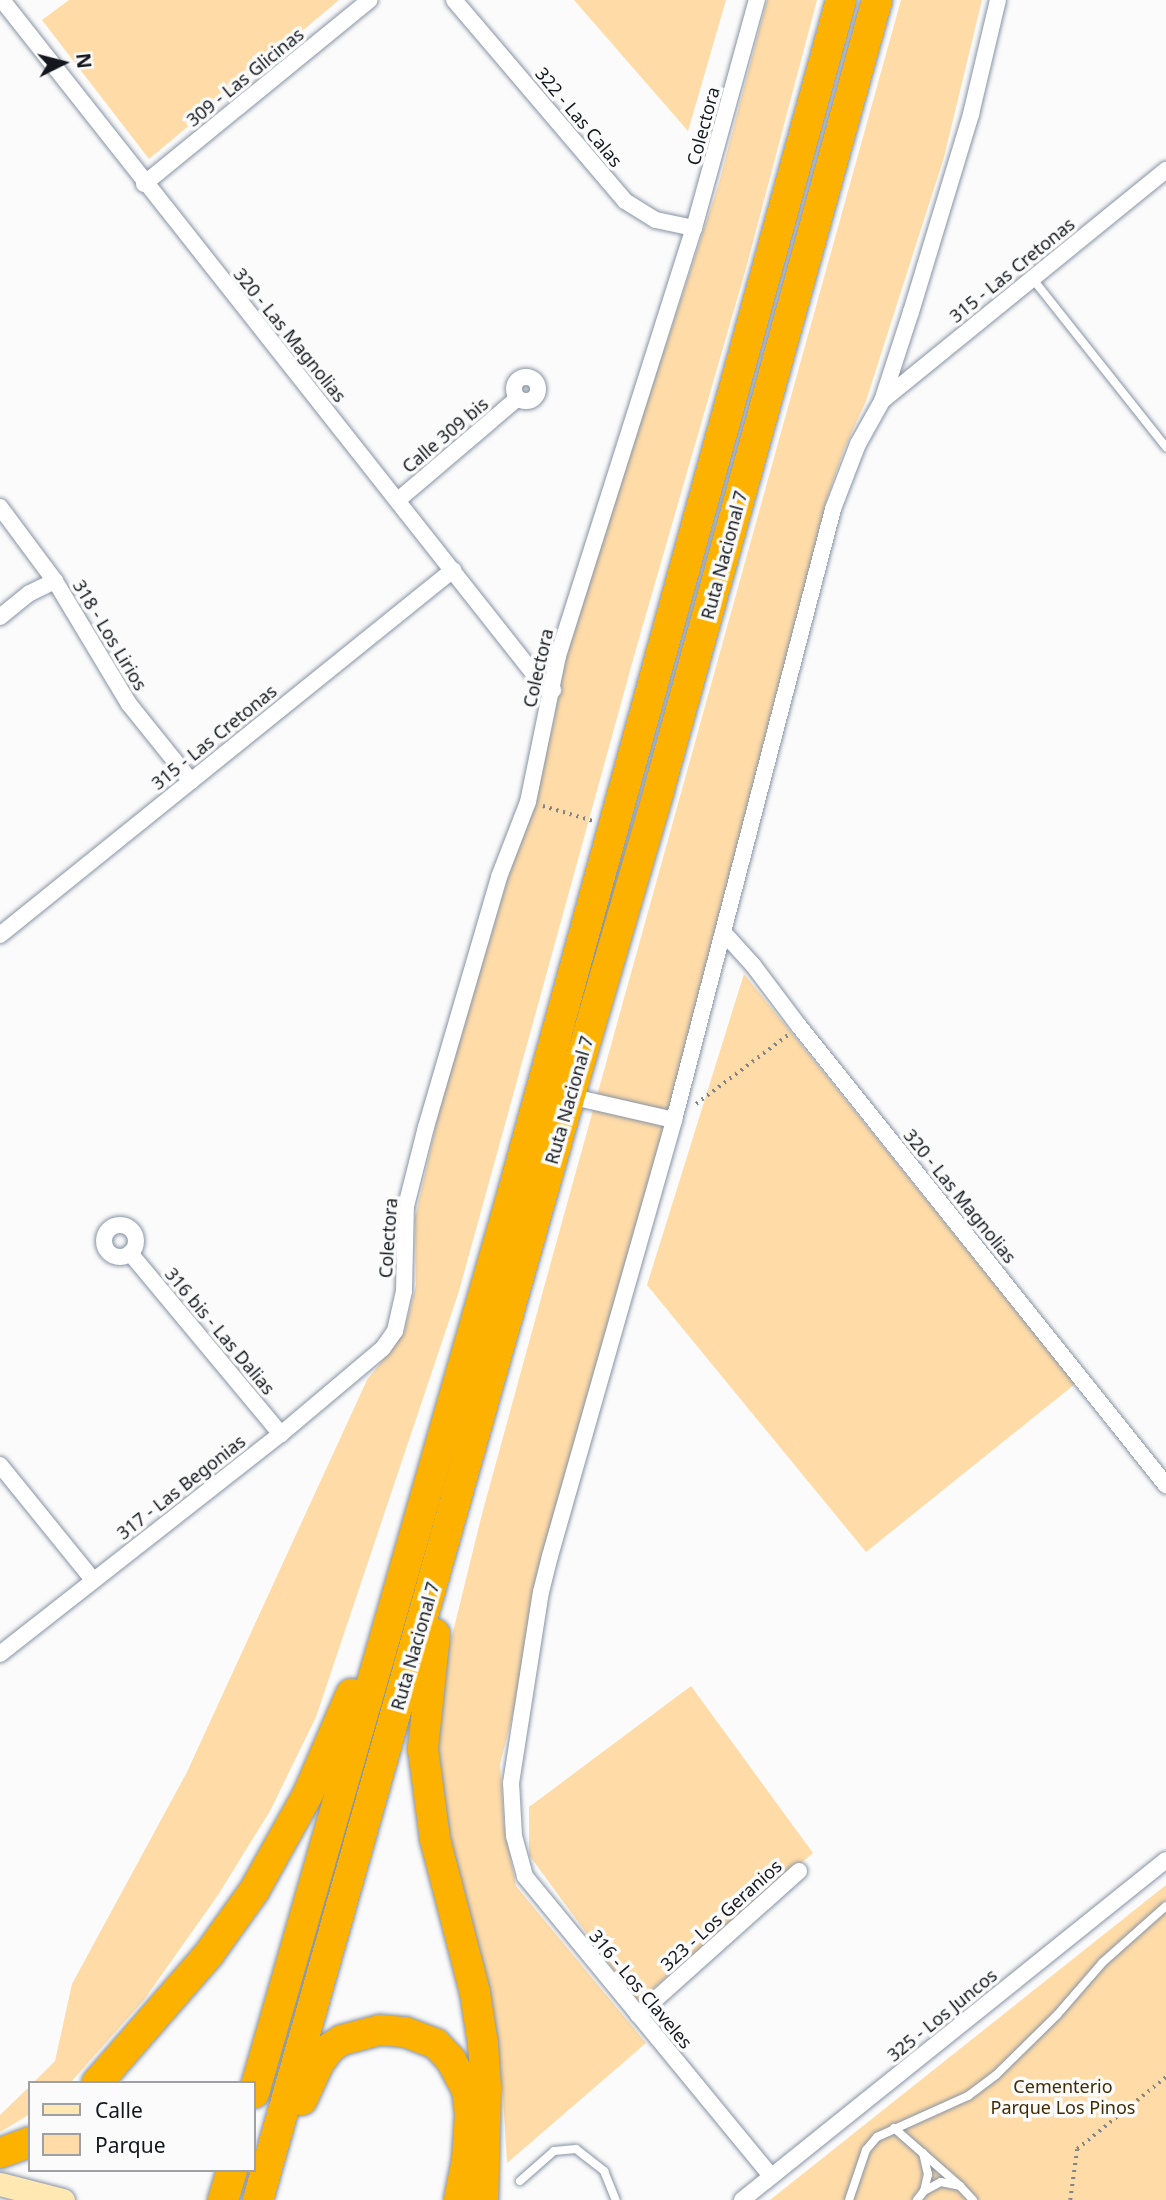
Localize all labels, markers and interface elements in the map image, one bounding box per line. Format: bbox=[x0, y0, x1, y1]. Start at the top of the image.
street label: 309 - Las Glicinas bbox=[182, 23, 308, 131]
north arrow bbox=[28, 28, 98, 98]
text: N bbox=[70, 52, 98, 70]
street label: 322 - Las Calas bbox=[531, 63, 627, 171]
street label: Colectora bbox=[682, 84, 724, 168]
street label: 315 - Las Cretonas bbox=[945, 213, 1079, 327]
street label: 320 - Las Magnolias bbox=[229, 264, 351, 406]
street label: Calle 309 bis bbox=[398, 393, 492, 477]
street label: Ruta Nacional 7 bbox=[696, 488, 752, 622]
street label: 318 - Los Lirios bbox=[68, 576, 152, 694]
street label: Colectora bbox=[518, 626, 558, 710]
street label: 315 - Las Cretonas bbox=[147, 680, 281, 794]
street label: Ruta Nacional 7 bbox=[540, 1033, 598, 1167]
street label: 320 - Las Magnolias bbox=[899, 1125, 1021, 1267]
street label: Colectora bbox=[374, 1197, 402, 1279]
street label: 316 bis - Las Dalias bbox=[161, 1263, 279, 1399]
street label: 317 - Las Begonias bbox=[112, 1430, 250, 1544]
street label: Ruta Nacional 7 bbox=[386, 1579, 444, 1713]
street label: 323 - Los Geranios bbox=[656, 1855, 786, 1975]
street label: 316 - Los Claveles bbox=[585, 1925, 697, 2053]
street label: 325 - Los Juncos bbox=[883, 1964, 1001, 2066]
park label: Cementerio Parque Los Pinos bbox=[991, 2076, 1135, 2118]
legend bbox=[28, 2081, 256, 2172]
text: Calle bbox=[95, 2096, 143, 2124]
text: Parque bbox=[95, 2131, 165, 2159]

